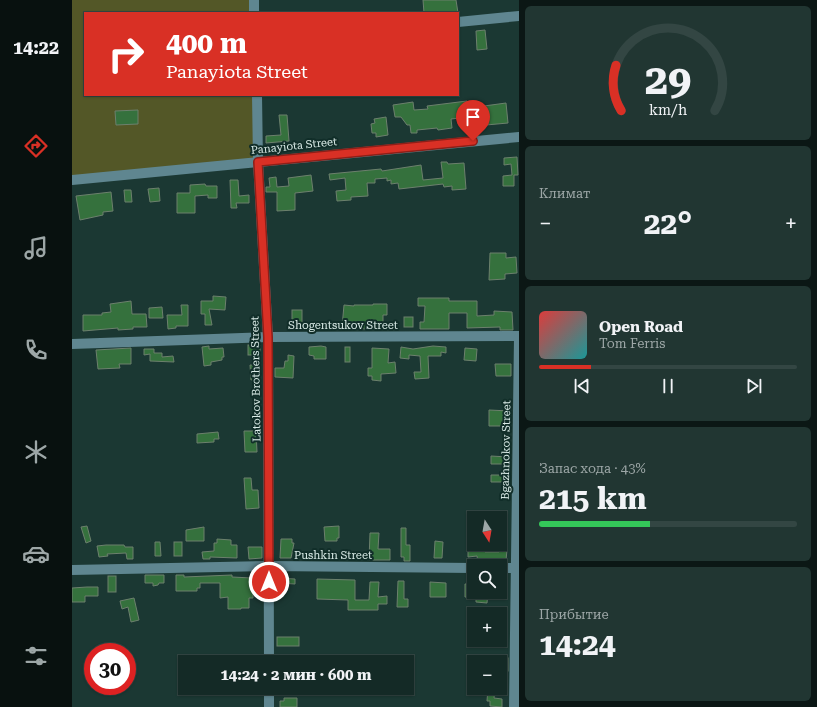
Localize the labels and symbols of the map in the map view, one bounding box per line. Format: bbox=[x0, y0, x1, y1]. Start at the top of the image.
pin bbox=[456, 100, 490, 141]
street label: Panayiota Street bbox=[250, 135, 338, 157]
street label: Latokov Brothers Street bbox=[248, 316, 264, 442]
street label: Shogentsukov Street bbox=[288, 319, 398, 332]
street label: Bgazhnokov Street bbox=[499, 400, 513, 500]
north arrow bbox=[467, 511, 507, 551]
street label: Pushkin Street bbox=[294, 549, 372, 562]
position arrow bbox=[248, 561, 290, 603]
speed limit sign: 30 bbox=[84, 643, 136, 695]

